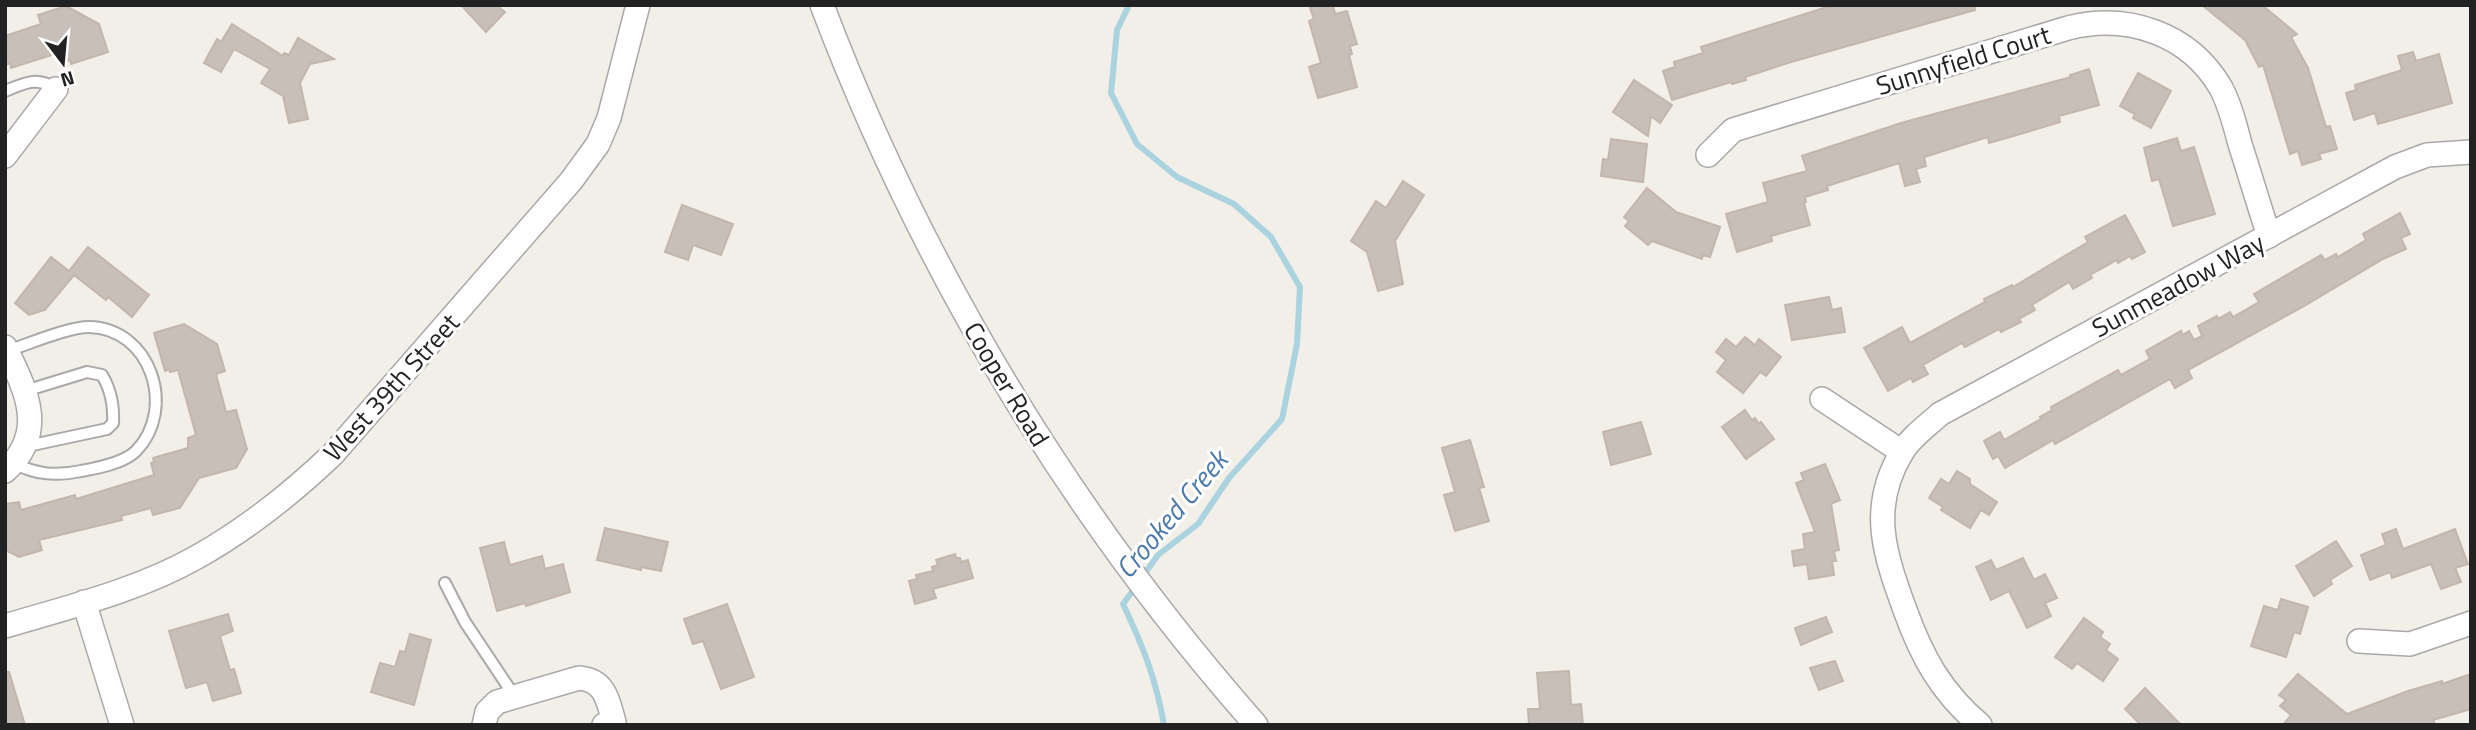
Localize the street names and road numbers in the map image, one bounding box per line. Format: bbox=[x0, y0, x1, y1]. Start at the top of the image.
street label: Sunnyfield Court bbox=[1871, 15, 2055, 105]
street label: Sunmeadow Way bbox=[2085, 223, 2271, 347]
street label: West 39th Street bbox=[314, 304, 468, 470]
street label: Cooper Road bbox=[954, 314, 1060, 454]

